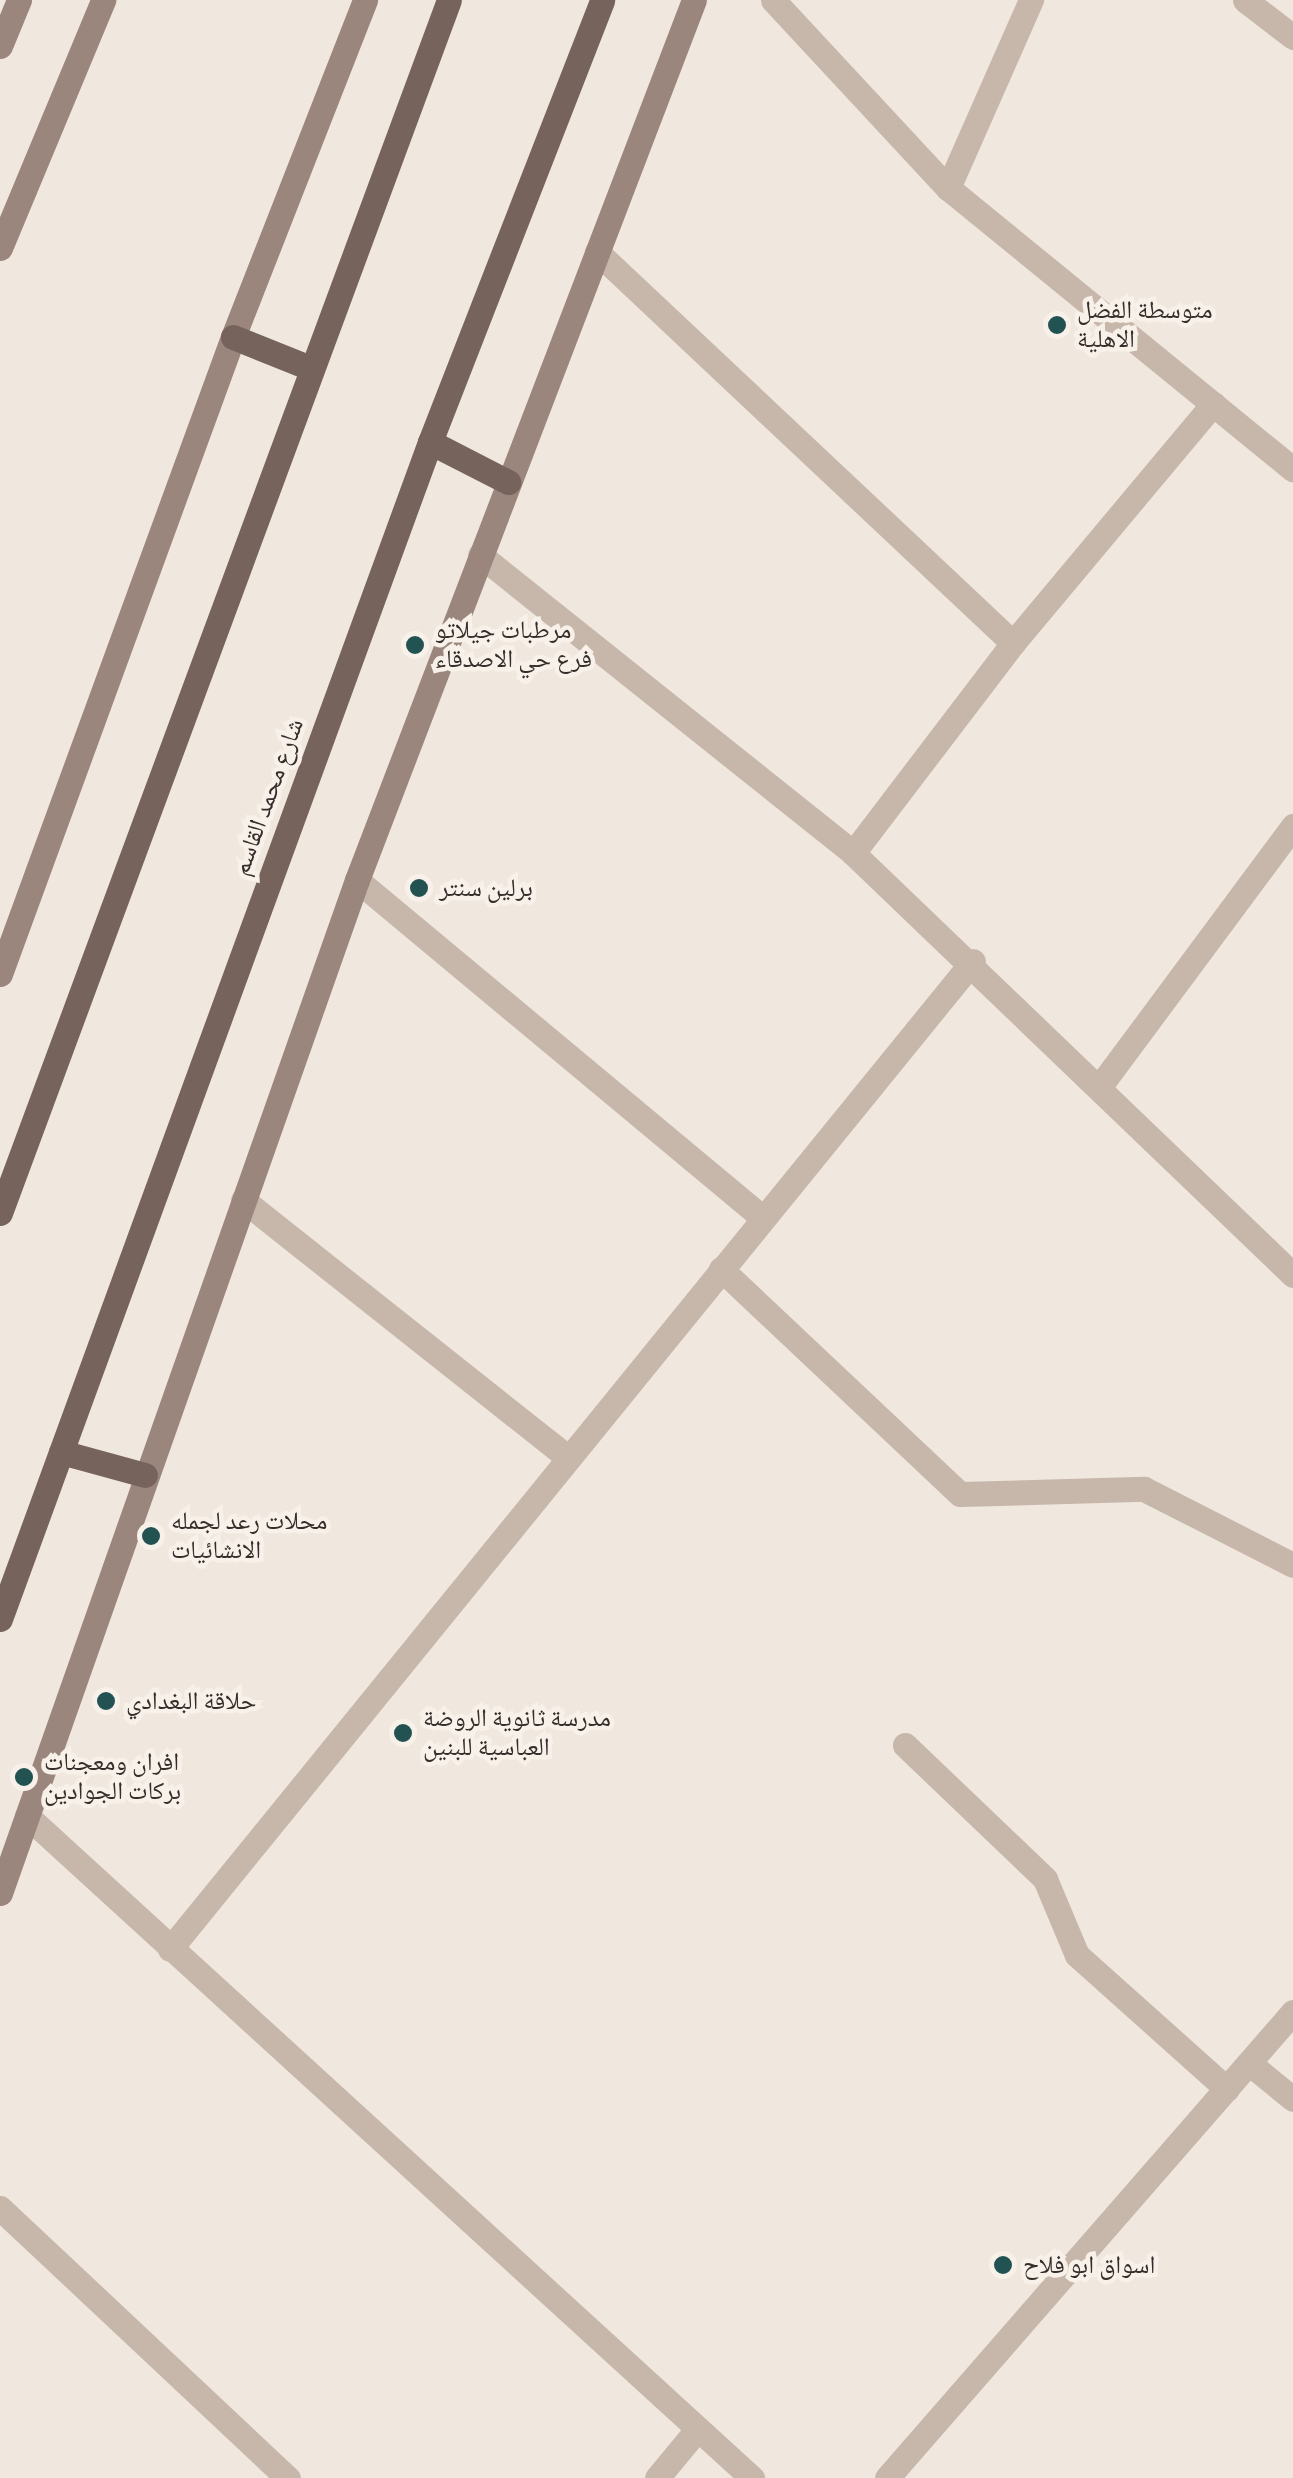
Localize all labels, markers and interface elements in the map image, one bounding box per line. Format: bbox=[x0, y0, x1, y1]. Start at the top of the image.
place label: متوسطة الفضل الاهلية bbox=[1077, 296, 1213, 355]
marker: متوسطة الفضل الاهلية bbox=[1046, 314, 1068, 336]
place label: مرطبات جيلاتو فرع حي الاصدقاء bbox=[435, 616, 592, 675]
marker: مرطبات جيلاتو فرع حي الاصدقاء bbox=[404, 634, 426, 656]
street label: شارع محمد القاسم bbox=[226, 715, 310, 879]
place label: برلين سنتر bbox=[439, 873, 533, 903]
marker: برلين سنتر bbox=[408, 877, 430, 899]
place label: محلات رعد لجمله الانشائيات bbox=[171, 1507, 327, 1566]
marker: محلات رعد لجمله الانشائيات bbox=[140, 1525, 162, 1547]
place label: حلاقة البغدادي bbox=[126, 1686, 256, 1716]
marker: حلاقة البغدادي bbox=[95, 1690, 117, 1712]
place label: مدرسة ثانوية الروضة العباسية للبنين bbox=[423, 1704, 611, 1763]
marker: مدرسة ثانوية الروضة العباسية للبنين bbox=[392, 1722, 414, 1744]
place label: افران ومعجنات بركات الجوادين bbox=[44, 1748, 181, 1807]
marker: افران ومعجنات بركات الجوادين bbox=[13, 1766, 35, 1788]
place label: اسواق ابو فلاح bbox=[1023, 2250, 1155, 2280]
marker: اسواق ابو فلاح bbox=[992, 2254, 1014, 2276]

